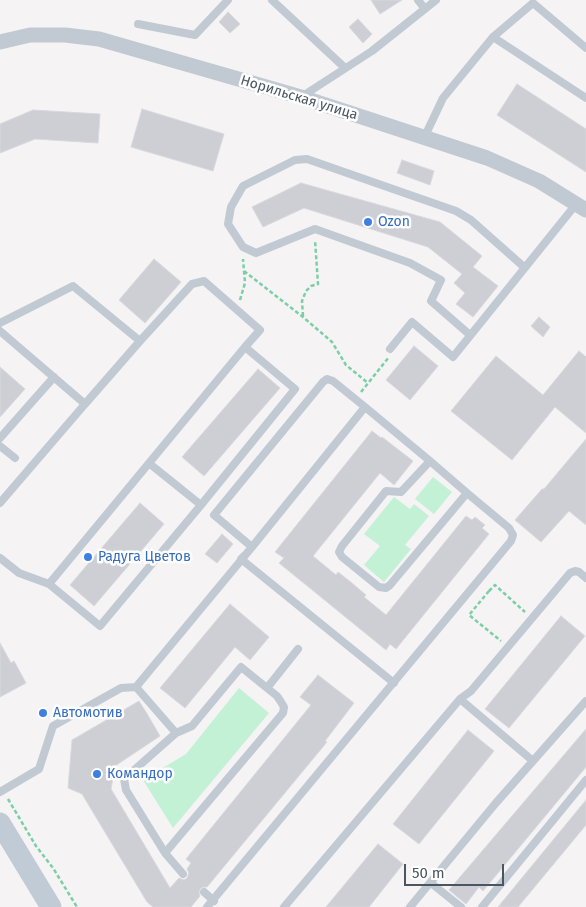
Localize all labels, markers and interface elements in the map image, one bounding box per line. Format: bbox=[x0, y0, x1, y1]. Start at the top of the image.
street label: Норильская улица bbox=[238, 72, 360, 124]
place label: Ozon bbox=[378, 214, 410, 230]
marker: Ozon bbox=[362, 216, 374, 228]
place label: Радуга Цветов bbox=[98, 549, 191, 565]
marker: Радуга Цветов bbox=[82, 551, 94, 563]
place label: Автомотив bbox=[53, 705, 123, 721]
marker: Автомотив bbox=[37, 707, 49, 719]
place label: Командор bbox=[107, 766, 173, 782]
marker: Командор bbox=[91, 768, 103, 780]
scale bar bbox=[406, 854, 506, 886]
text: 50 m bbox=[412, 864, 445, 882]

